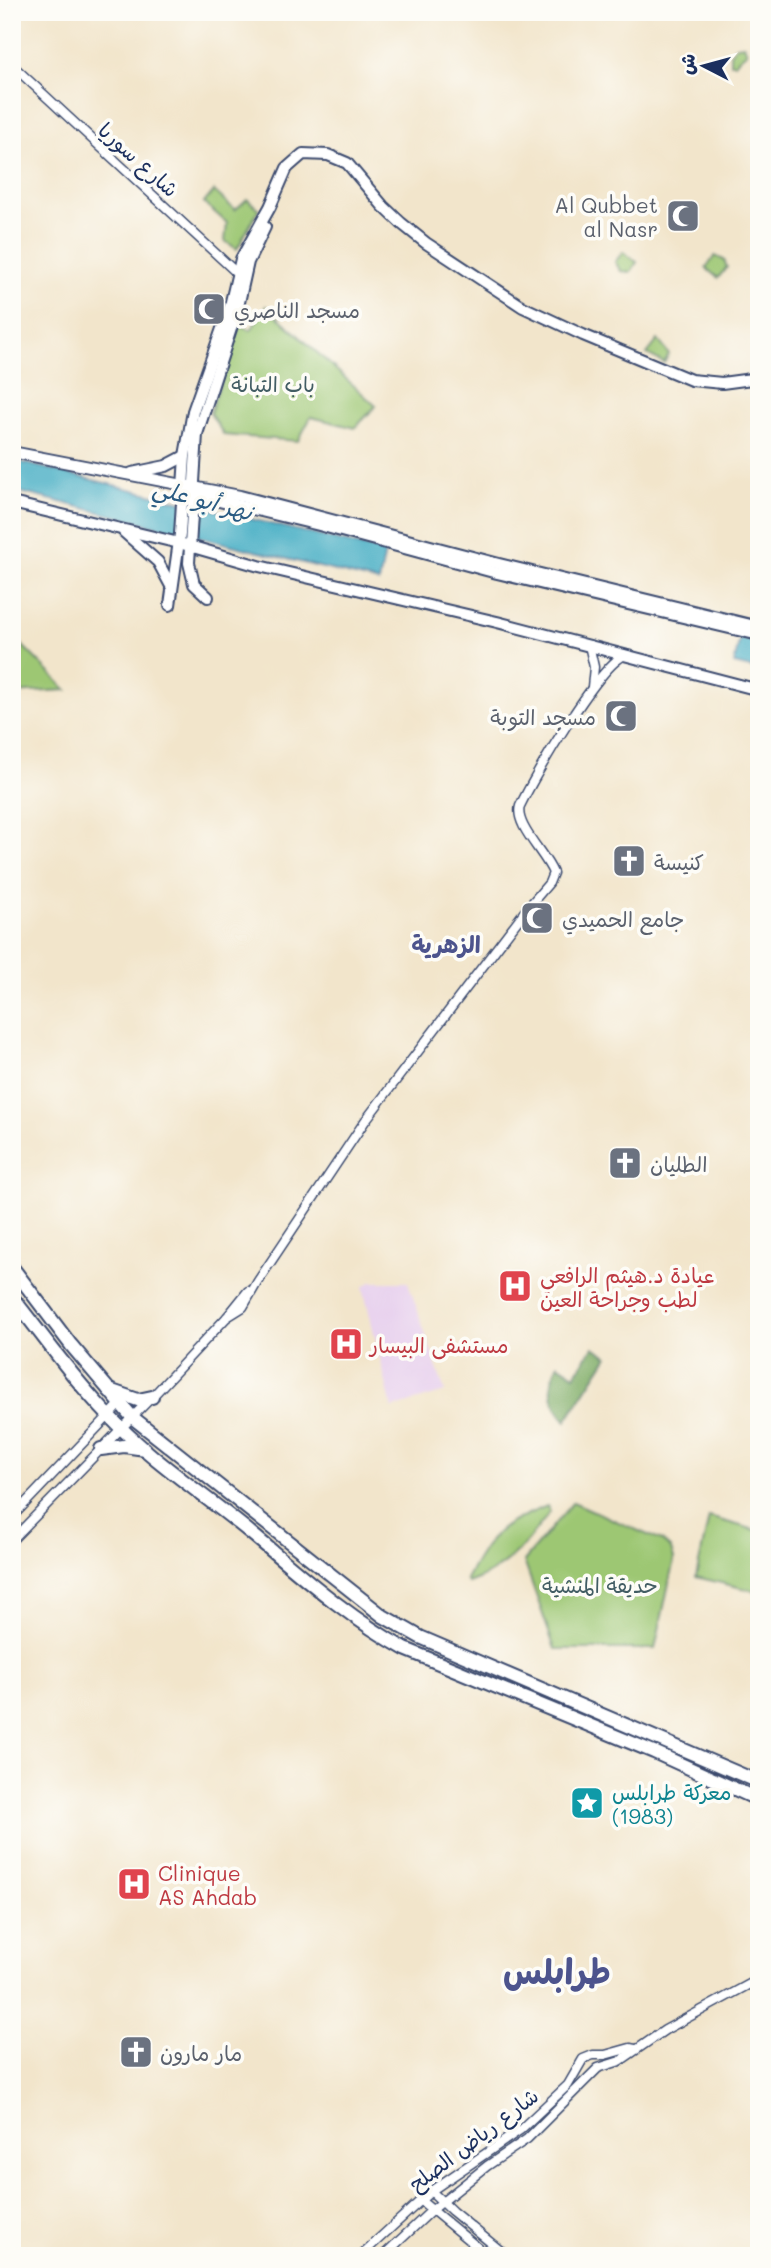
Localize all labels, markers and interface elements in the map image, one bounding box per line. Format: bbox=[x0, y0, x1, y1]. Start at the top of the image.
north arrow bbox=[670, 32, 740, 102]
text: ش bbox=[673, 52, 700, 76]
street label: شارع سوريا bbox=[91, 116, 185, 204]
place label: Al Qubbet al Nasr bbox=[555, 191, 658, 242]
mosque icon: Al Qubbet al Nasr bbox=[664, 197, 702, 235]
mosque icon: مسجد الناصري bbox=[190, 290, 228, 328]
place label: مسجد الناصري bbox=[234, 296, 360, 326]
park label: باب التبانة bbox=[231, 370, 315, 398]
water label: نهر أبو علي bbox=[149, 471, 258, 533]
mosque icon: مسجد التوبة bbox=[602, 697, 640, 735]
place label: مسجد التوبة bbox=[490, 703, 596, 731]
church icon: كنيسة bbox=[610, 842, 648, 880]
place label: كنيسة bbox=[654, 848, 704, 875]
mosque icon: جامع الحميدي bbox=[518, 899, 556, 937]
place label: جامع الحميدي bbox=[562, 905, 684, 935]
district label: الزهرية bbox=[411, 929, 481, 959]
church icon: الطليان bbox=[606, 1144, 644, 1182]
place label: الطليان bbox=[650, 1150, 707, 1177]
place label: عيادة د.هيثم الرافعي لطب وجراحة العين bbox=[540, 1261, 714, 1313]
hospital icon: عيادة د.هيثم الرافعي لطب وجراحة العين bbox=[496, 1267, 534, 1305]
hospital icon: مستشفی البيسار bbox=[327, 1325, 365, 1363]
place label: مستشفی البيسار bbox=[368, 1331, 508, 1360]
park label: حديقة المنشية bbox=[542, 1571, 658, 1598]
place label: معركة طرابلس (1983) bbox=[612, 1778, 732, 1829]
place icon: معركة طرابلس (1983) bbox=[568, 1784, 606, 1822]
place label: Clinique AS Ahdab bbox=[158, 1859, 257, 1910]
hospital icon: Clinique AS Ahdab bbox=[115, 1865, 153, 1903]
district label: طرابلس bbox=[503, 1947, 611, 1993]
church icon: مار مارون bbox=[117, 2033, 155, 2071]
place label: مار مارون bbox=[160, 2039, 242, 2066]
street label: شارع رياض الصلح bbox=[403, 2081, 545, 2199]

